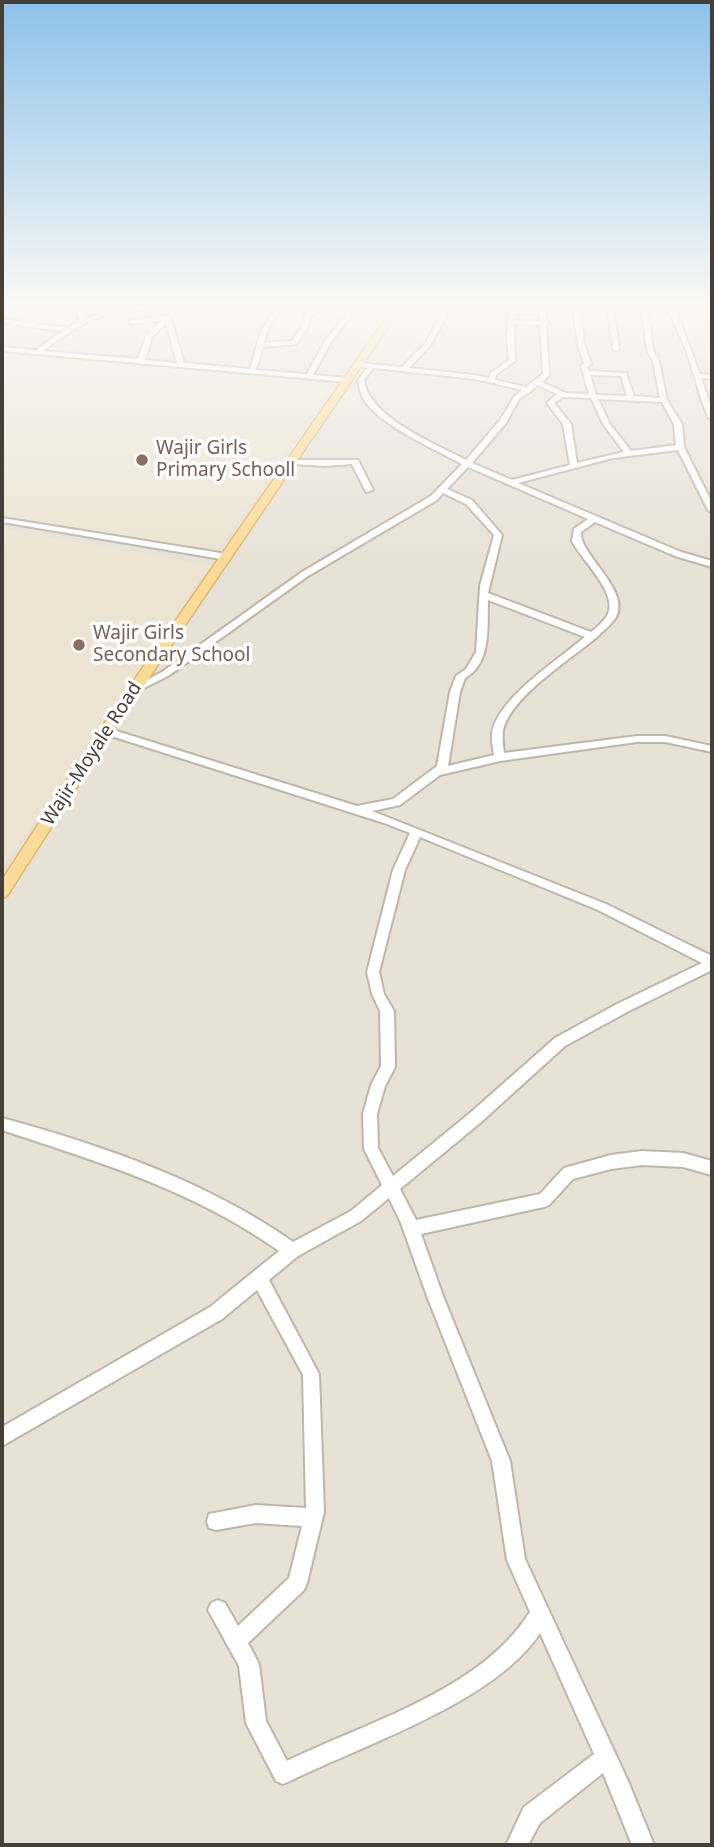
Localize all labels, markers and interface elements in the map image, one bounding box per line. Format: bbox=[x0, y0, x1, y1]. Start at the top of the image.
place label: Wajir Girls Primary Schooll bbox=[156, 438, 295, 482]
marker: Wajir Girls Primary Schooll bbox=[134, 452, 150, 468]
place label: Wajir Girls Secondary School bbox=[93, 623, 251, 667]
marker: Wajir Girls Secondary School bbox=[71, 637, 87, 653]
street label: Wajir-Moyale Road bbox=[37, 678, 147, 830]

